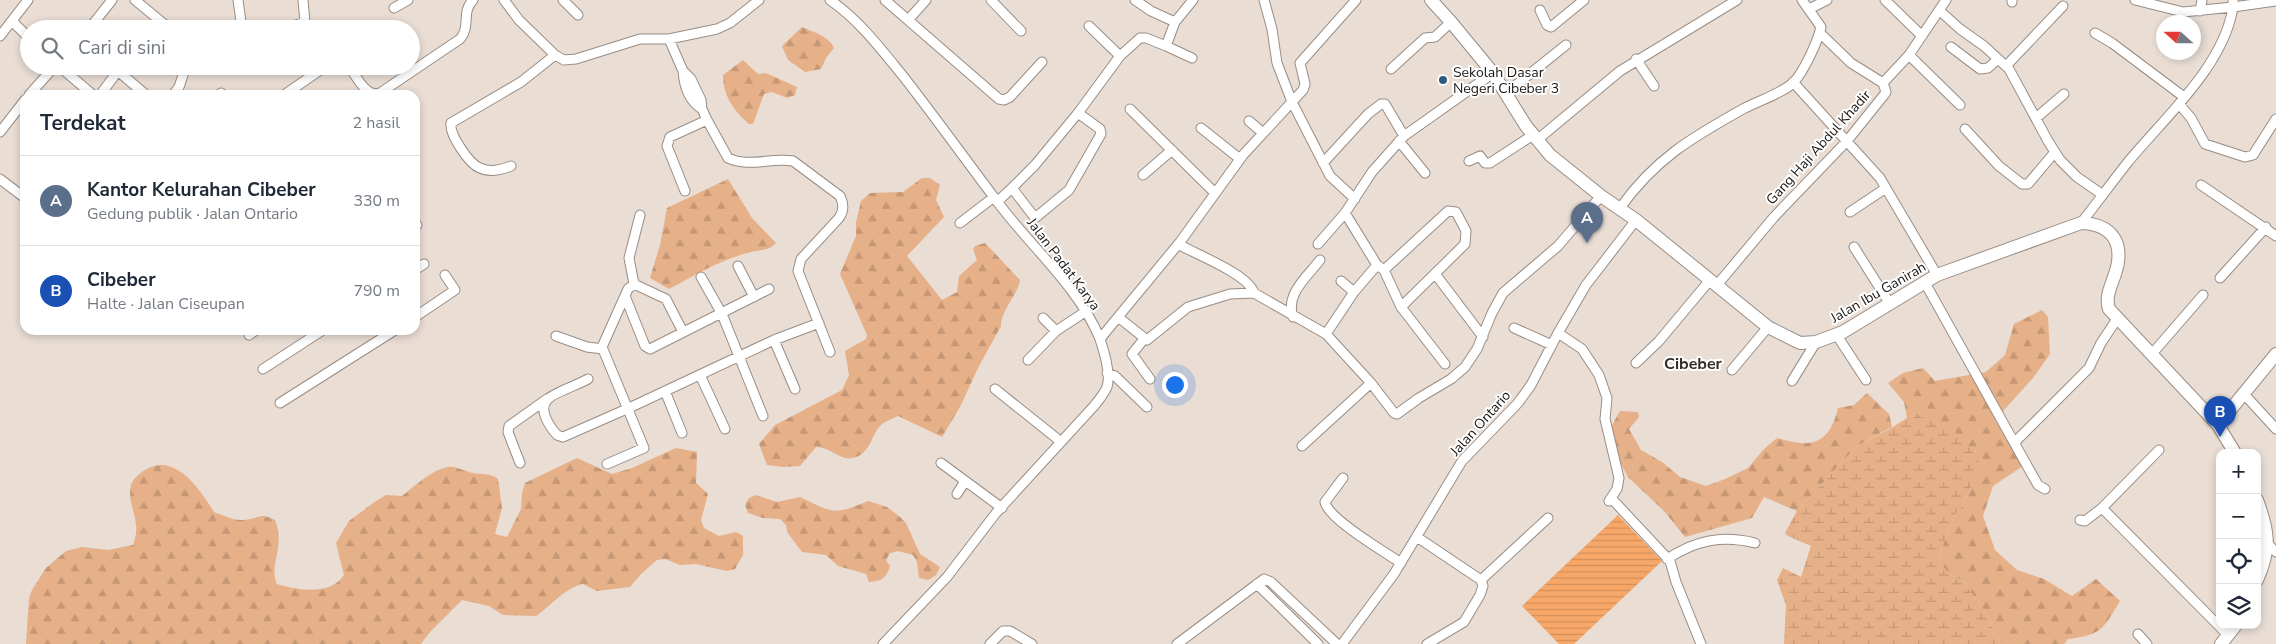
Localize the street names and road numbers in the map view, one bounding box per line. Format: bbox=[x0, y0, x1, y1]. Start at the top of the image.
street label: Gang Haji Abdul Khadir bbox=[1762, 86, 1875, 209]
street label: Jalan Padat Karya bbox=[1022, 213, 1105, 314]
street label: Jalan Ibu Ganirah bbox=[1826, 257, 1929, 328]
street label: Jalan Ontario bbox=[1445, 386, 1515, 461]

